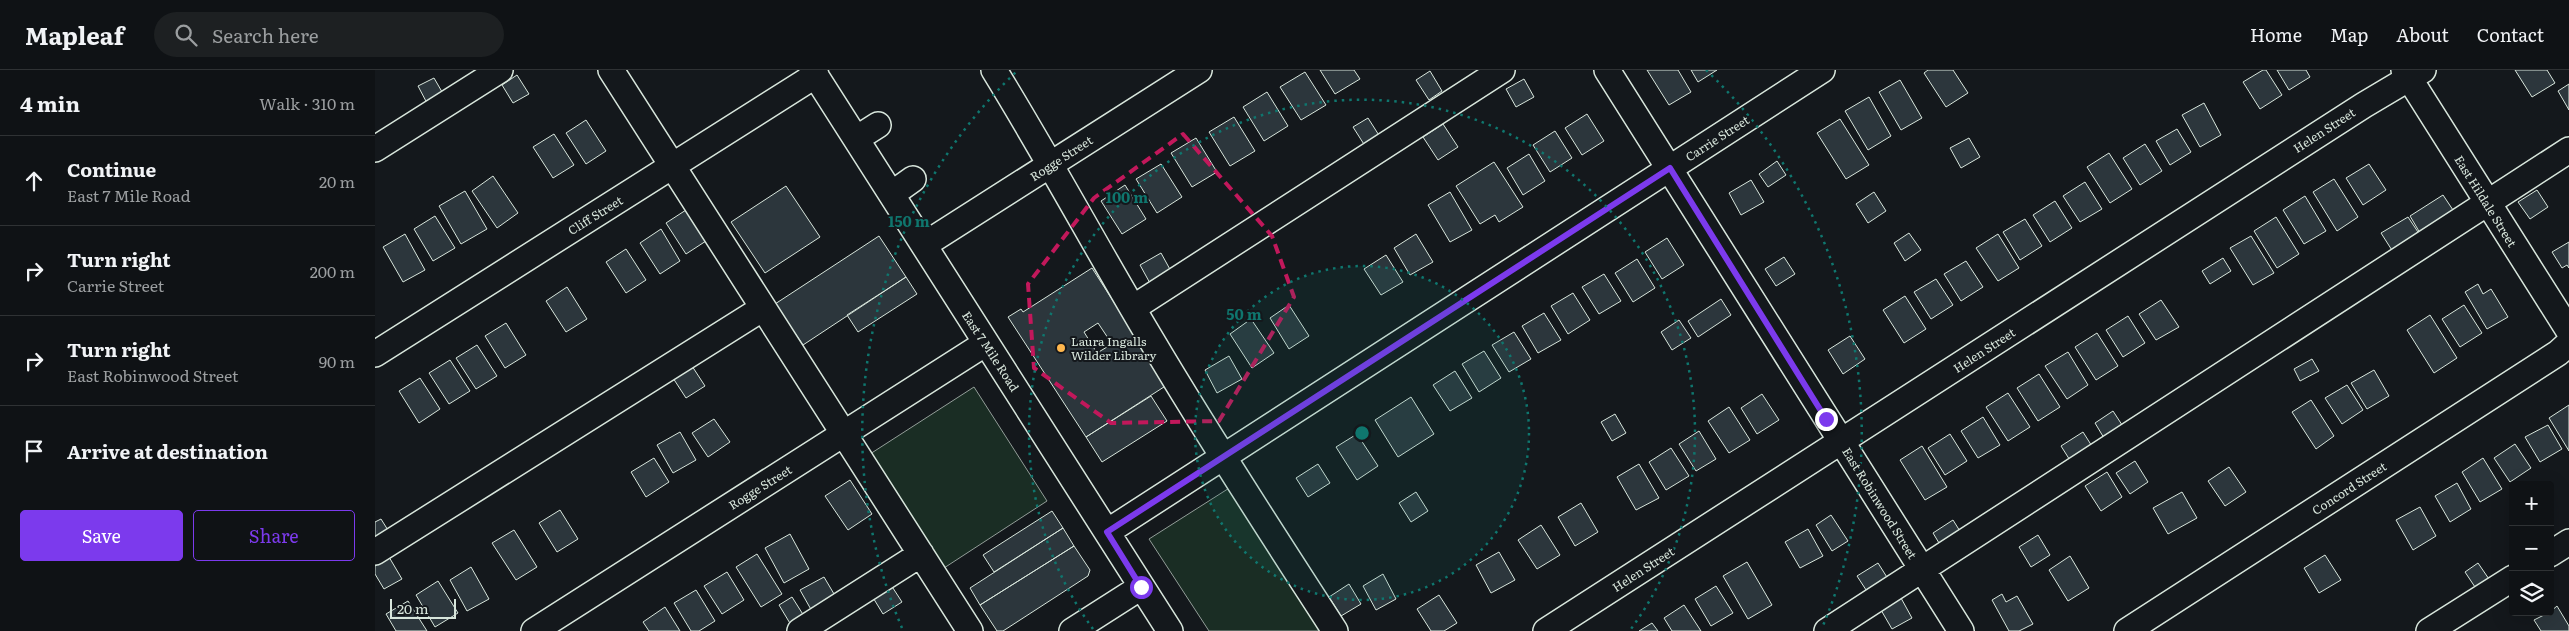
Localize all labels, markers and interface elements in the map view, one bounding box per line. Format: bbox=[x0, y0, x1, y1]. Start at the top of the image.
search box bbox=[154, 12, 504, 57]
text: Mapleaf bbox=[25, 17, 124, 52]
icon: search bbox=[172, 21, 200, 49]
text: Search here bbox=[212, 21, 319, 49]
text: Home bbox=[2250, 21, 2302, 48]
text: Map bbox=[2330, 21, 2368, 48]
text: About bbox=[2396, 21, 2449, 48]
text: Contact bbox=[2477, 21, 2544, 48]
text: 4 min bbox=[20, 87, 80, 118]
text: Walk · 310 m bbox=[259, 91, 355, 115]
street label: Helen Street bbox=[2289, 103, 2359, 157]
street label: Carrie Street bbox=[1682, 111, 1753, 165]
street label: Rogge Street bbox=[1026, 131, 1096, 185]
street label: East Hildale Street bbox=[2450, 152, 2522, 250]
text: Continue bbox=[67, 155, 156, 183]
icon: ahead bbox=[20, 167, 48, 195]
text: 20 m bbox=[319, 169, 355, 193]
text: East 7 Mile Road bbox=[67, 183, 190, 207]
text: 100 m bbox=[1106, 185, 1148, 208]
street label: Cliff Street bbox=[564, 191, 626, 239]
text: 150 m bbox=[888, 209, 930, 232]
text: Turn right bbox=[67, 245, 171, 273]
icon: right bbox=[20, 257, 48, 285]
text: 200 m bbox=[310, 259, 355, 283]
text: Carrie Street bbox=[67, 273, 164, 297]
text: 50 m bbox=[1226, 302, 1262, 325]
street label: East 7 Mile Road bbox=[958, 307, 1024, 395]
street label: Helen Street bbox=[1949, 323, 2019, 377]
place label: Laura Ingalls Wilder Library bbox=[1071, 332, 1156, 364]
text: Turn right bbox=[67, 335, 171, 363]
marker: Laura Ingalls Wilder Library bbox=[1055, 342, 1067, 354]
icon: right bbox=[20, 347, 48, 375]
text: 90 m bbox=[319, 349, 355, 373]
text: East Robinwood Street bbox=[67, 363, 239, 387]
route end bbox=[1815, 408, 1838, 431]
centre of rings bbox=[1353, 424, 1371, 442]
icon: arrive bbox=[20, 437, 48, 465]
text: Arrive at destination bbox=[67, 437, 268, 465]
street label: East Robinwood Street bbox=[1838, 444, 1922, 562]
street label: Concord Street bbox=[2308, 457, 2390, 519]
street label: Rogge Street bbox=[725, 460, 795, 514]
map controls bbox=[2509, 481, 2554, 616]
button: + bbox=[2509, 481, 2554, 526]
button: Save bbox=[20, 510, 183, 561]
button: Share bbox=[193, 510, 355, 561]
button: − bbox=[2509, 526, 2554, 571]
street label: Helen Street bbox=[1608, 542, 1678, 596]
button: layers bbox=[2509, 571, 2554, 616]
route start bbox=[1130, 576, 1153, 599]
scale bar bbox=[390, 596, 456, 619]
text: 20 m bbox=[397, 598, 429, 618]

